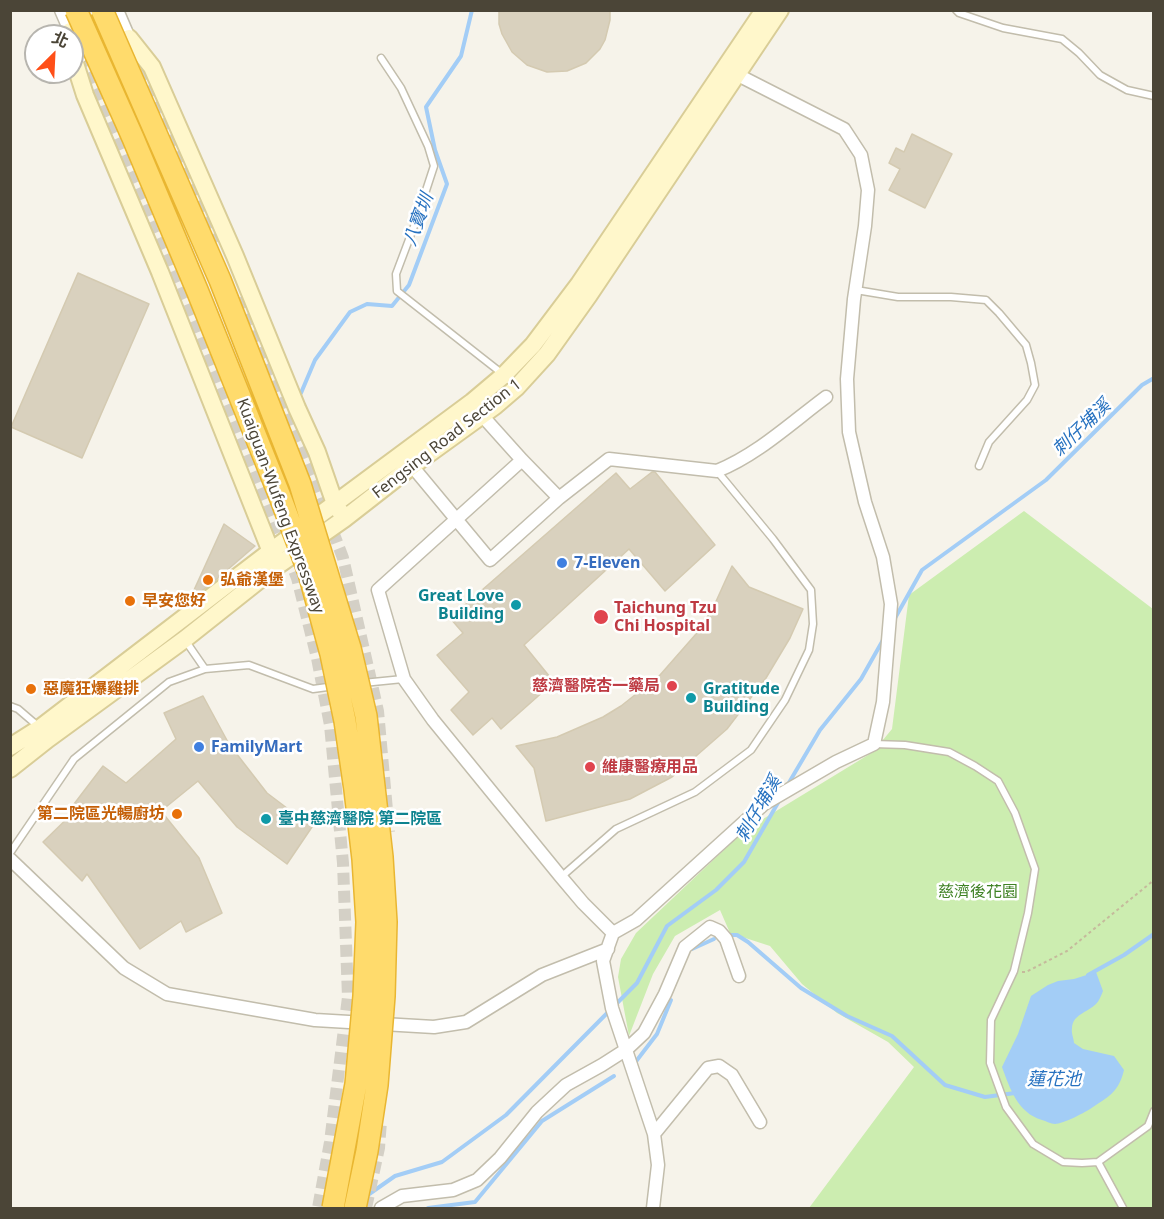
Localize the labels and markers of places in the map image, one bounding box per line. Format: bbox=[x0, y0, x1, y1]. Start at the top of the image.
place label: 7-Eleven bbox=[574, 553, 640, 573]
marker: 7-Eleven bbox=[555, 556, 569, 570]
place label: 弘爺漢堡 bbox=[220, 570, 284, 590]
marker: 弘爺漢堡 bbox=[201, 573, 215, 587]
place label: Great Love Building bbox=[418, 586, 504, 624]
place label: 早安您好 bbox=[142, 591, 206, 611]
marker: 早安您好 bbox=[123, 594, 137, 608]
marker: Great Love Building bbox=[509, 598, 523, 612]
place label: Taichung Tzu Chi Hospital bbox=[614, 598, 717, 636]
marker: Taichung Tzu Chi Hospital bbox=[592, 608, 610, 626]
place label: 慈濟醫院杏一藥局 bbox=[532, 676, 660, 696]
place label: 惡魔狂爆雞排 bbox=[43, 679, 139, 699]
marker: 慈濟醫院杏一藥局 bbox=[665, 679, 679, 693]
place label: Gratitude Building bbox=[703, 679, 780, 717]
marker: 惡魔狂爆雞排 bbox=[24, 682, 38, 696]
marker: Gratitude Building bbox=[684, 691, 698, 705]
place label: FamilyMart bbox=[211, 737, 302, 757]
marker: FamilyMart bbox=[192, 740, 206, 754]
place label: 維康醫療用品 bbox=[602, 757, 698, 777]
marker: 維康醫療用品 bbox=[583, 760, 597, 774]
place label: 第二院區光暢廚坊 bbox=[37, 804, 165, 824]
marker: 第二院區光暢廚坊 bbox=[170, 807, 184, 821]
place label: 臺中慈濟醫院 第二院區 bbox=[278, 809, 442, 829]
marker: 臺中慈濟醫院 第二院區 bbox=[259, 812, 273, 826]

